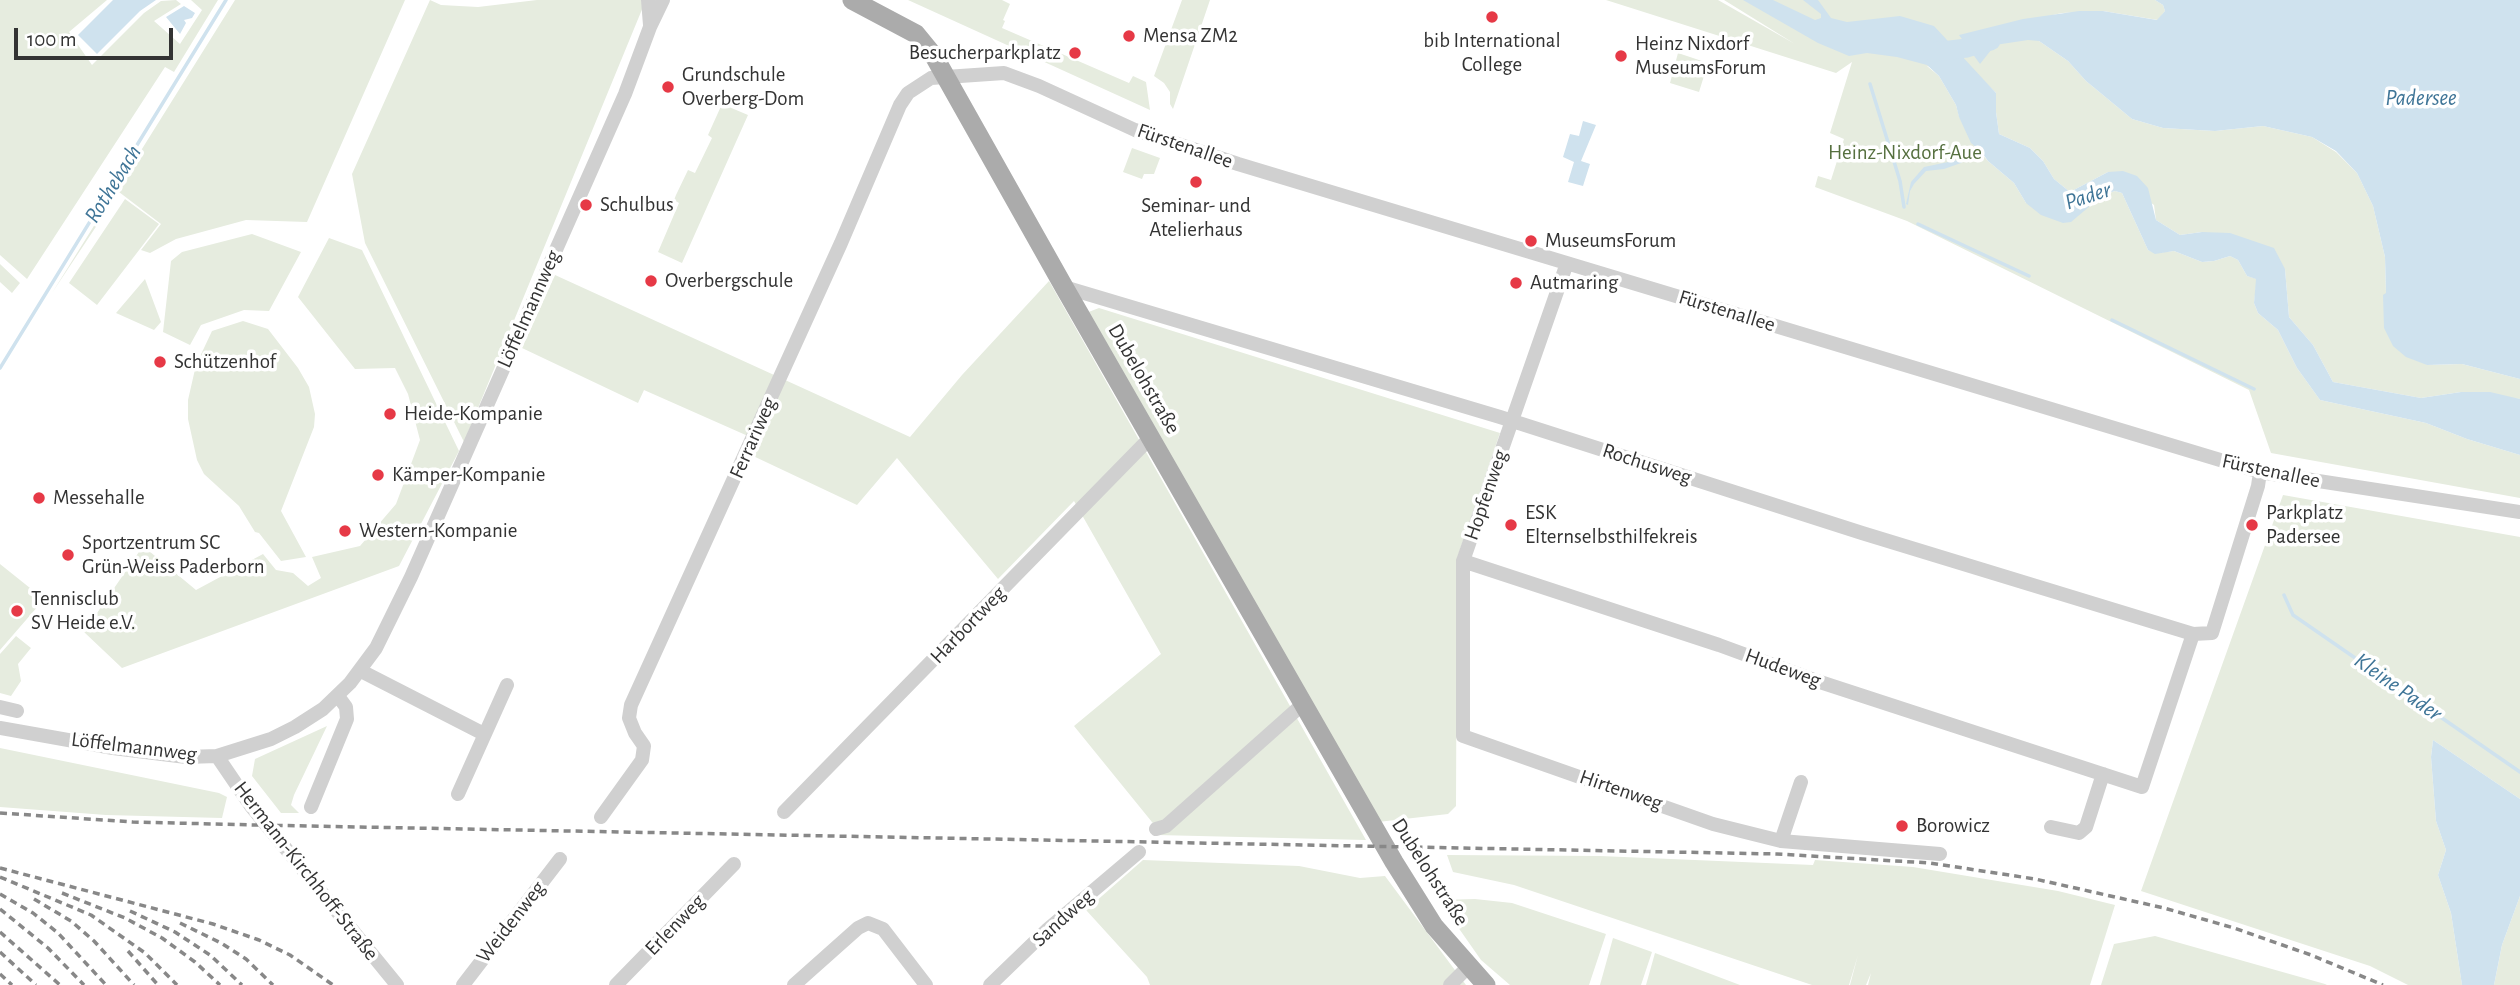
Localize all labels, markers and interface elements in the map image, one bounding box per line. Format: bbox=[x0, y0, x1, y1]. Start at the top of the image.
marker: bib International College bbox=[1484, 9, 1500, 25]
scale bar bbox=[18, 14, 177, 58]
place label: Mensa ZM2 bbox=[1143, 23, 1238, 49]
marker: Mensa ZM2 bbox=[1121, 28, 1137, 44]
place label: bib International College bbox=[1423, 28, 1561, 78]
text: 100 m bbox=[27, 29, 77, 50]
place label: Heinz Nixdorf MuseumsForum bbox=[1635, 31, 1766, 81]
place label: Besucherparkplatz bbox=[909, 40, 1061, 66]
marker: Besucherparkplatz bbox=[1067, 45, 1083, 61]
marker: Heinz Nixdorf MuseumsForum bbox=[1613, 48, 1629, 64]
place label: Grundschule Overberg-Dom bbox=[682, 62, 804, 112]
marker: Grundschule Overberg-Dom bbox=[660, 79, 676, 95]
water label: Padersee bbox=[2385, 84, 2457, 112]
street label: Fürstenallee bbox=[1134, 118, 1236, 174]
water label: Rothebach bbox=[78, 140, 148, 228]
park label: Heinz-Nixdorf-Aue bbox=[1828, 140, 1982, 166]
marker: Seminar- und Atelierhaus bbox=[1188, 174, 1204, 190]
water label: Pader bbox=[2061, 176, 2115, 216]
place label: Schulbus bbox=[600, 192, 674, 218]
place label: Seminar- und Atelierhaus bbox=[1141, 193, 1251, 243]
marker: Schulbus bbox=[578, 197, 594, 213]
place label: MuseumsForum bbox=[1545, 228, 1676, 254]
marker: MuseumsForum bbox=[1523, 233, 1539, 249]
street label: Löffelmannweg bbox=[492, 246, 566, 372]
place label: Overbergschule bbox=[665, 268, 793, 294]
place label: Autmaring bbox=[1530, 270, 1618, 296]
marker: Overbergschule bbox=[643, 273, 659, 289]
marker: Autmaring bbox=[1508, 275, 1524, 291]
street label: Fürstenallee bbox=[1676, 284, 1778, 338]
street label: Dubelohstraße bbox=[1102, 319, 1186, 439]
place label: Schützenhof bbox=[174, 349, 276, 375]
marker: Schützenhof bbox=[152, 354, 168, 370]
street label: Ferrariweg bbox=[724, 393, 782, 483]
place label: Heide-Kompanie bbox=[404, 401, 543, 427]
marker: Heide-Kompanie bbox=[382, 406, 398, 422]
street label: Rochusweg bbox=[1599, 438, 1695, 490]
street label: Hopfenweg bbox=[1459, 446, 1513, 544]
street label: Fürstenallee bbox=[2220, 448, 2322, 494]
place label: Kämper-Kompanie bbox=[392, 462, 546, 488]
marker: Kämper-Kompanie bbox=[370, 467, 386, 483]
place label: Messehalle bbox=[53, 485, 145, 511]
marker: Messehalle bbox=[31, 490, 47, 506]
place label: ESK Elternselbsthilfekreis bbox=[1525, 500, 1698, 550]
place label: Parkplatz Padersee bbox=[2266, 500, 2343, 550]
marker: ESK Elternselbsthilfekreis bbox=[1503, 517, 1519, 533]
marker: Parkplatz Padersee bbox=[2244, 517, 2260, 533]
place label: Western-Kompanie bbox=[359, 518, 517, 544]
marker: Western-Kompanie bbox=[337, 523, 353, 539]
place label: Sportzentrum SC Grün-Weiss Paderborn bbox=[82, 530, 265, 580]
marker: Sportzentrum SC Grün-Weiss Paderborn bbox=[60, 547, 76, 563]
street label: Harbortweg bbox=[925, 581, 1011, 669]
place label: Tennisclub SV Heide e.V. bbox=[31, 586, 136, 636]
marker: Tennisclub SV Heide e.V. bbox=[9, 603, 25, 619]
street label: Hudeweg bbox=[1742, 643, 1824, 693]
water label: Kleine Pader bbox=[2349, 647, 2447, 727]
street label: Löffelmannweg bbox=[70, 727, 198, 767]
street label: Hirtenweg bbox=[1576, 764, 1666, 816]
street label: Hermann-Kirchhoff-Straße bbox=[228, 776, 384, 966]
street label: Dubelohstraße bbox=[1386, 813, 1474, 931]
place label: Borowicz bbox=[1916, 813, 1990, 839]
marker: Borowicz bbox=[1894, 818, 1910, 834]
street label: Weidenweg bbox=[471, 876, 551, 968]
street label: Sandweg bbox=[1027, 884, 1099, 952]
street label: Erlenweg bbox=[640, 889, 710, 961]

